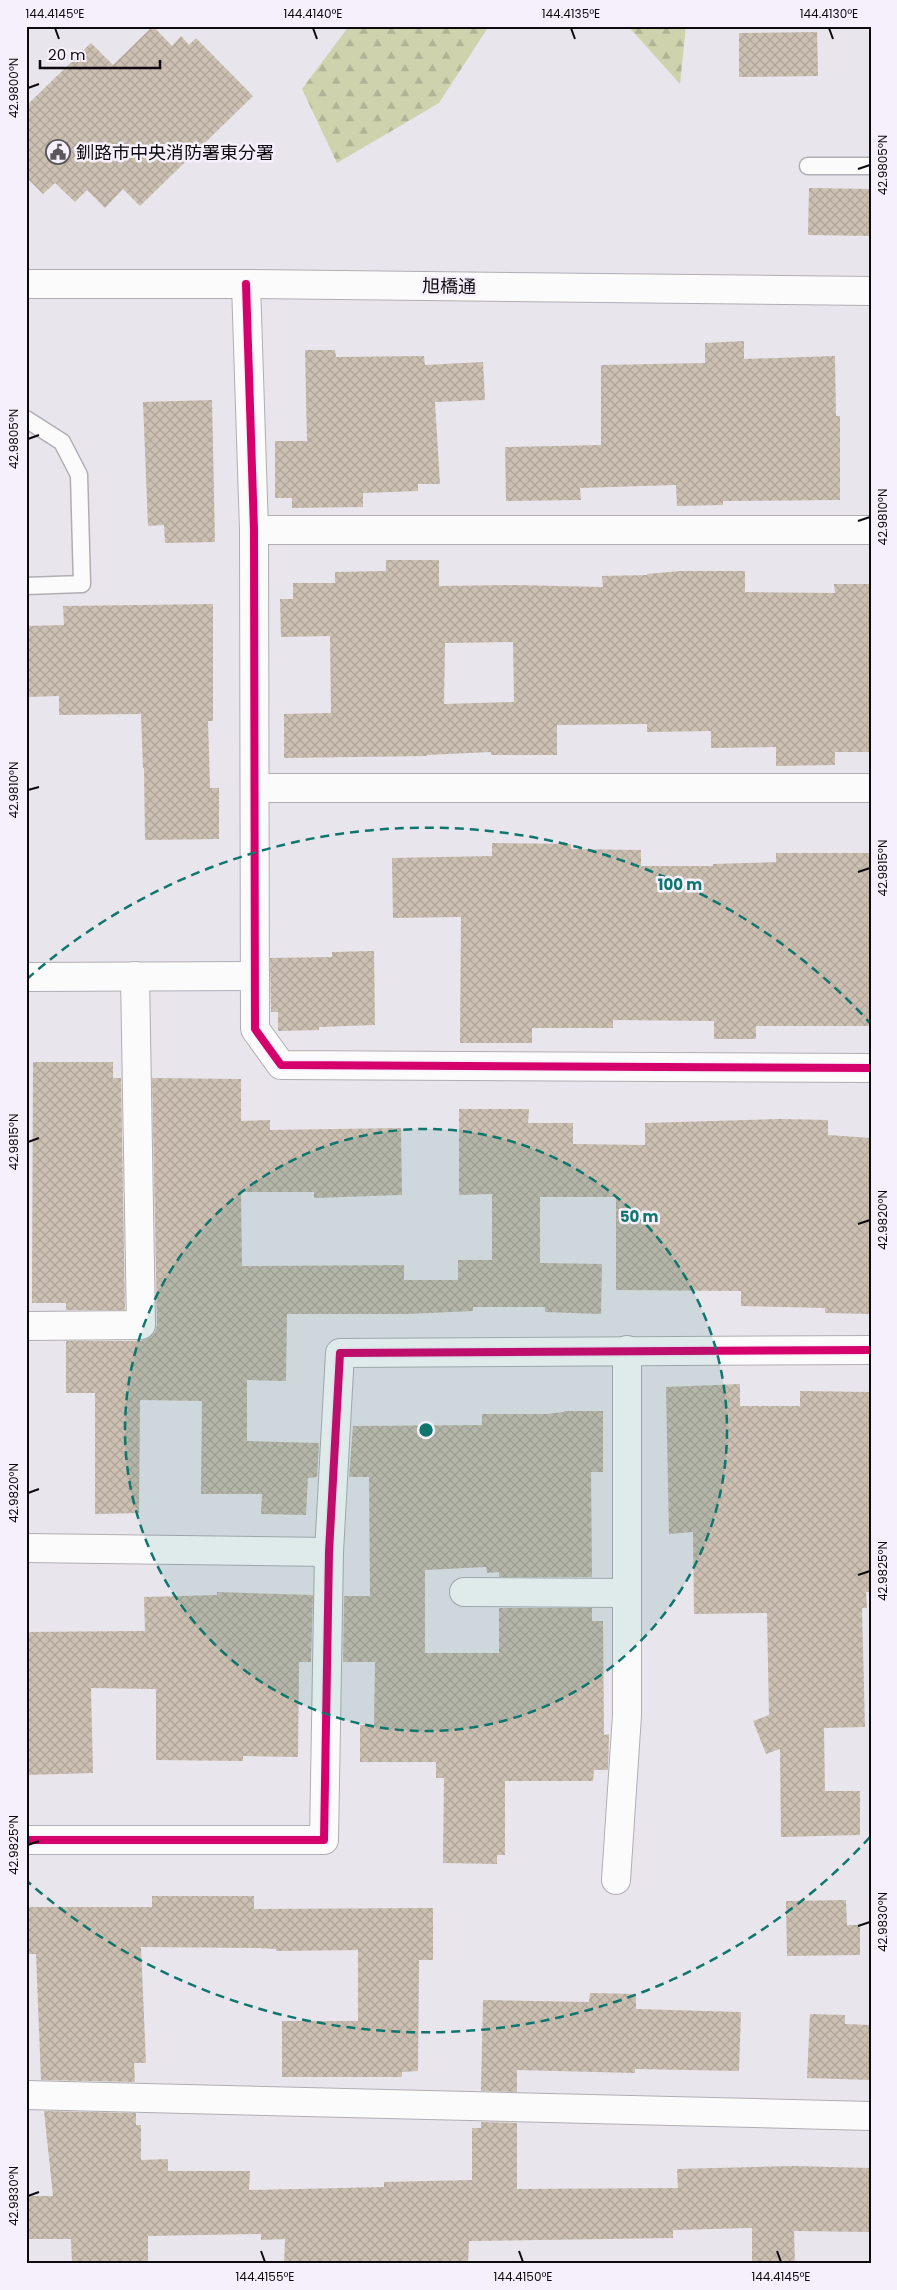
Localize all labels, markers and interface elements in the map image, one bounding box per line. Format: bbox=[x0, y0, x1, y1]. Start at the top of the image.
text: 144.4145°E bbox=[25, 5, 85, 22]
text: 144.4140°E bbox=[283, 5, 343, 22]
text: 144.4135°E bbox=[542, 5, 600, 22]
text: 144.4130°E bbox=[800, 5, 858, 22]
scale bar bbox=[40, 38, 160, 70]
text: 20 m bbox=[48, 44, 86, 65]
text: 42.9800°N bbox=[5, 58, 22, 118]
text: 42.9805°N bbox=[874, 135, 891, 195]
public building icon: 釧路市中央消防署東分署 bbox=[45, 139, 71, 165]
place label: 釧路市中央消防署東分署 bbox=[76, 140, 274, 165]
street label: 旭橋通 bbox=[422, 273, 476, 299]
text: 42.9805°N bbox=[5, 409, 22, 469]
text: 42.9810°N bbox=[874, 489, 891, 545]
text: 42.9810°N bbox=[5, 762, 22, 818]
text: 42.9815°N bbox=[874, 840, 891, 896]
text: 100 m bbox=[658, 874, 702, 895]
text: 42.9815°N bbox=[5, 1114, 22, 1170]
text: 42.9820°N bbox=[874, 1190, 891, 1250]
text: 50 m bbox=[620, 1206, 658, 1227]
centre of rings bbox=[417, 1421, 435, 1439]
text: 42.9820°N bbox=[5, 1463, 22, 1523]
text: 42.9825°N bbox=[874, 1541, 891, 1601]
text: 42.9825°N bbox=[5, 1815, 22, 1875]
text: 42.9830°N bbox=[874, 1892, 891, 1952]
text: 42.9830°N bbox=[5, 2166, 22, 2226]
text: 144.4155°E bbox=[236, 2268, 295, 2285]
text: 144.4150°E bbox=[494, 2268, 553, 2285]
text: 144.4145°E bbox=[751, 2268, 811, 2285]

